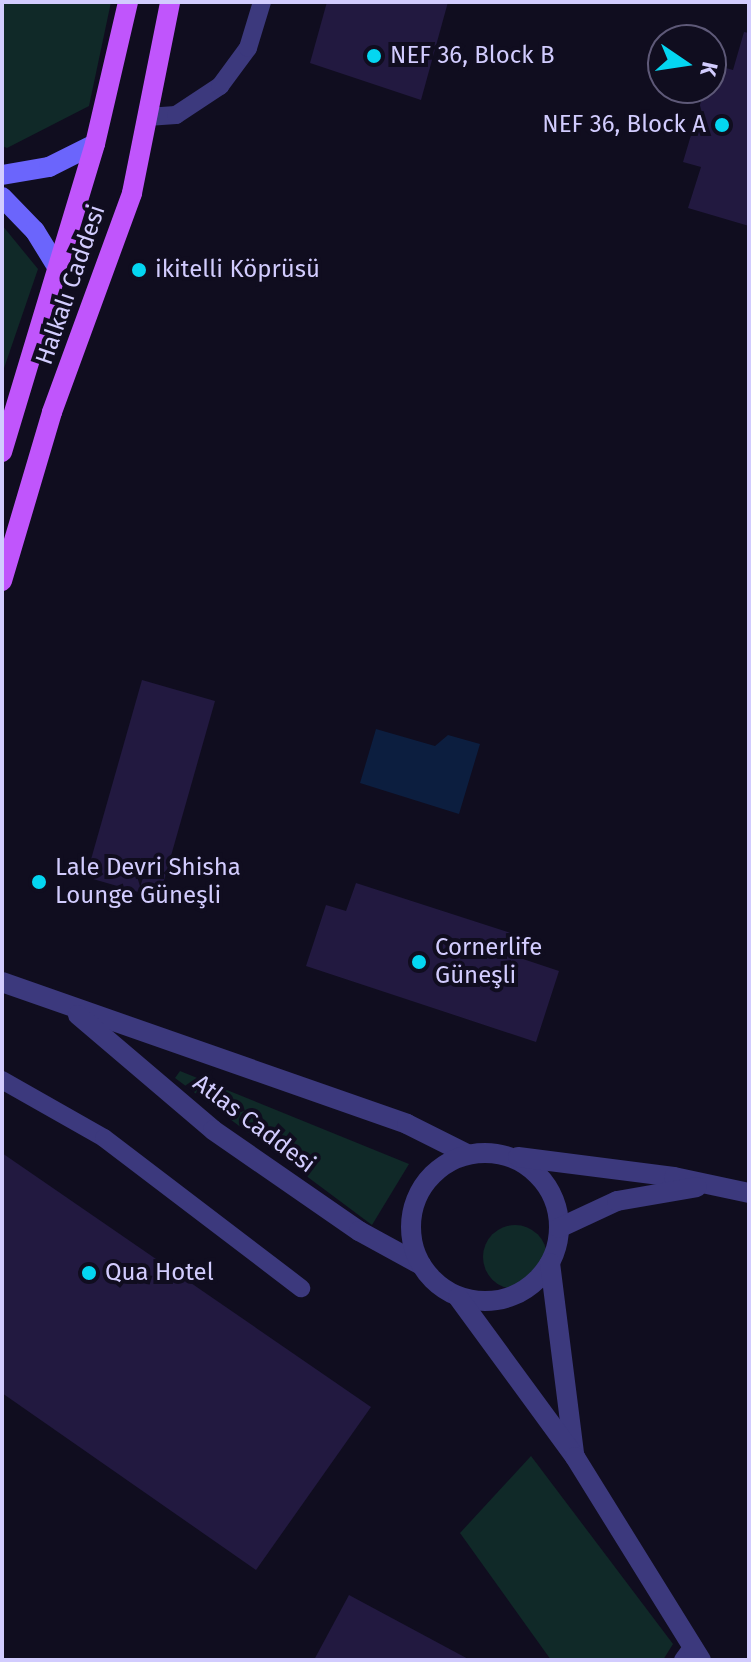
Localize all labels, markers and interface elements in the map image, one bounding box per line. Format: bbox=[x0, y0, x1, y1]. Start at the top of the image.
north arrow bbox=[647, 24, 727, 104]
place label: NEF 36, Block B bbox=[390, 42, 554, 70]
marker: NEF 36, Block B bbox=[365, 47, 383, 65]
text: K bbox=[694, 59, 724, 79]
place label: NEF 36, Block A bbox=[542, 111, 706, 139]
marker: NEF 36, Block A bbox=[713, 116, 731, 134]
street label: Halkalı Caddesi bbox=[30, 201, 112, 369]
place label: ikitelli Köprüsü bbox=[155, 256, 320, 284]
marker: ikitelli Köprüsü bbox=[130, 261, 148, 279]
place label: Lale Devri Shisha Lounge Güneşli bbox=[55, 854, 241, 910]
marker: Lale Devri Shisha Lounge Güneşli bbox=[30, 873, 48, 891]
place label: Cornerlife Güneşli bbox=[435, 934, 542, 990]
marker: Cornerlife Güneşli bbox=[410, 953, 428, 971]
street label: Atlas Caddesi bbox=[187, 1069, 321, 1179]
place label: Qua Hotel bbox=[105, 1259, 214, 1287]
marker: Qua Hotel bbox=[80, 1264, 98, 1282]

